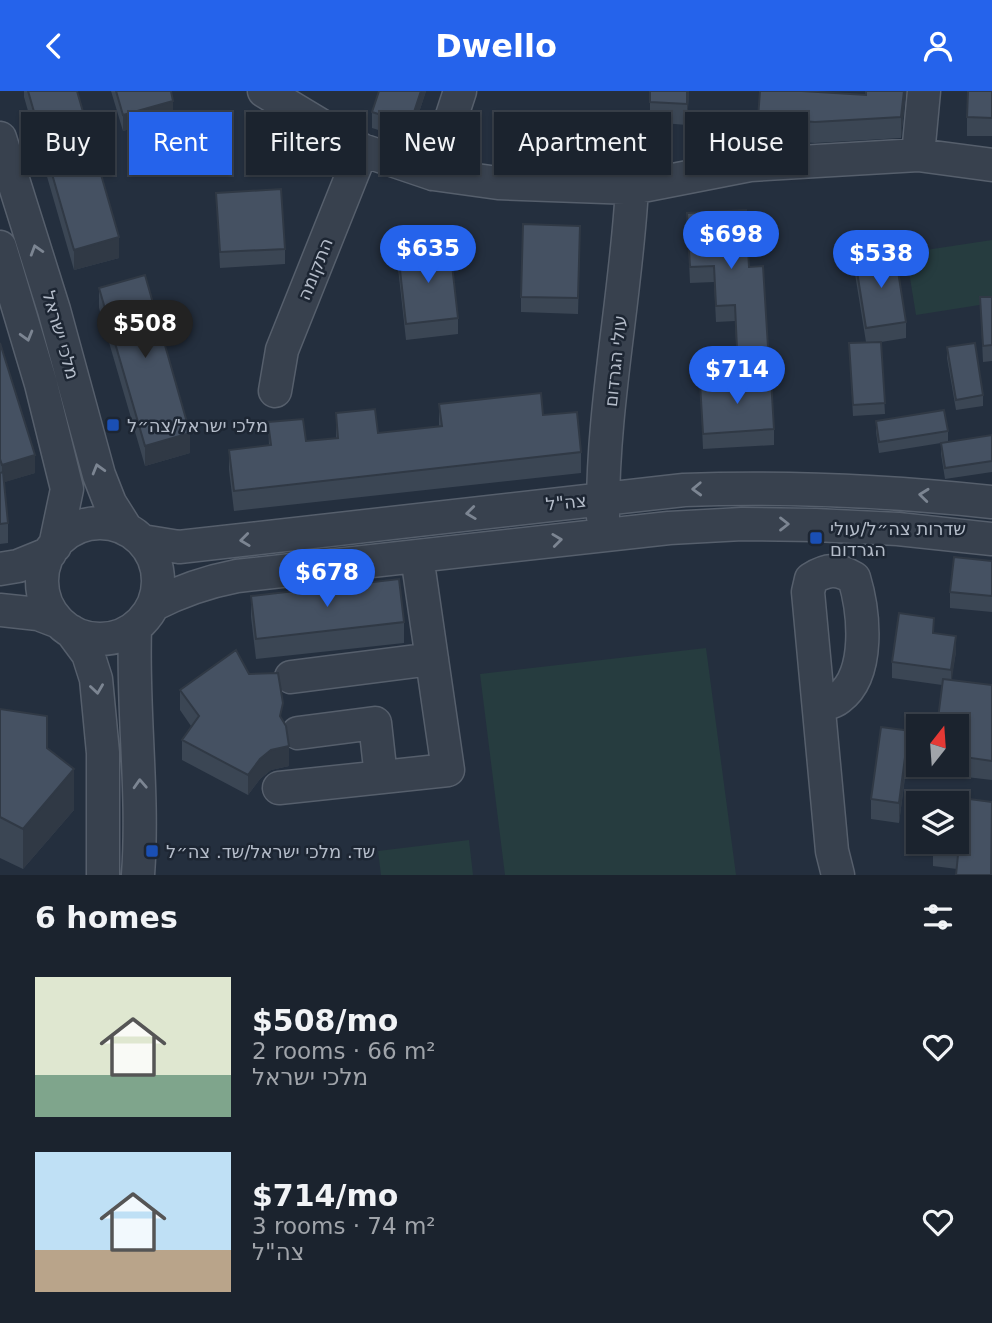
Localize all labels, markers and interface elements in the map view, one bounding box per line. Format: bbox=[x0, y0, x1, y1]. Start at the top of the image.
icon: back bbox=[35, 27, 73, 65]
text: Dwello bbox=[435, 27, 557, 65]
icon: person bbox=[919, 27, 957, 65]
chip: Buy bbox=[21, 112, 115, 175]
chip: Rent bbox=[129, 112, 232, 175]
chip: Filters bbox=[246, 112, 366, 175]
chip: New bbox=[380, 112, 480, 175]
chip: Apartment bbox=[494, 112, 671, 175]
chip: House bbox=[685, 112, 808, 175]
pin: $698 bbox=[690, 211, 772, 271]
text: $698 bbox=[699, 221, 763, 247]
pin: $635 bbox=[387, 225, 469, 285]
pin: $538 bbox=[840, 231, 922, 290]
street label: התקומה bbox=[293, 235, 337, 303]
text: $635 bbox=[396, 235, 460, 261]
text: $538 bbox=[849, 240, 913, 266]
one-way arrow bbox=[29, 244, 44, 256]
street label: מלכי ישראל bbox=[38, 288, 84, 382]
pin: $508 bbox=[104, 301, 186, 360]
text: $508 bbox=[113, 310, 177, 336]
street label: עולי הגרדום bbox=[600, 314, 630, 408]
one-way arrow bbox=[19, 330, 34, 342]
pin: $714 bbox=[696, 347, 778, 406]
text: $714 bbox=[705, 356, 769, 382]
place label: מלכי ישראל/צה״ל bbox=[127, 415, 268, 436]
marker: מלכי ישראל/צה״ל bbox=[105, 417, 121, 433]
one-way arrow bbox=[91, 463, 106, 475]
one-way arrow bbox=[691, 482, 702, 497]
one-way arrow bbox=[918, 487, 930, 502]
street label: צה"ל bbox=[545, 489, 587, 515]
one-way arrow bbox=[465, 505, 476, 520]
one-way arrow bbox=[779, 516, 789, 532]
place label: שדרות צה״ל/עולי הגרדום bbox=[830, 518, 966, 560]
marker: שדרות צה״ל/עולי הגרדום bbox=[808, 530, 824, 546]
one-way arrow bbox=[239, 532, 251, 547]
one-way arrow bbox=[551, 532, 563, 547]
pin: $678 bbox=[286, 549, 368, 609]
text: $678 bbox=[295, 559, 359, 585]
one-way arrow bbox=[89, 683, 104, 694]
north arrow bbox=[906, 714, 970, 777]
map controls bbox=[906, 714, 969, 854]
one-way arrow bbox=[132, 778, 147, 789]
button: layers bbox=[906, 791, 969, 854]
place label: שד. מלכי ישראל/שד. צה״ל bbox=[166, 841, 375, 862]
marker: שד. מלכי ישראל/שד. צה״ל bbox=[144, 843, 160, 859]
icon: filters bbox=[919, 898, 957, 936]
text: 6 homes bbox=[35, 900, 178, 935]
text: $508/mo bbox=[252, 1003, 398, 1038]
icon: home bbox=[91, 1005, 175, 1089]
icon: heart bbox=[919, 1028, 957, 1066]
text: 2 rooms · 66 m² bbox=[252, 1038, 436, 1064]
text: מלכי ישראל bbox=[252, 1064, 368, 1090]
text: $714/mo bbox=[252, 1178, 398, 1213]
icon: home bbox=[91, 1180, 175, 1264]
icon: heart bbox=[919, 1203, 957, 1241]
text: 3 rooms · 74 m² bbox=[252, 1213, 436, 1239]
text: צה"ל bbox=[252, 1239, 304, 1265]

